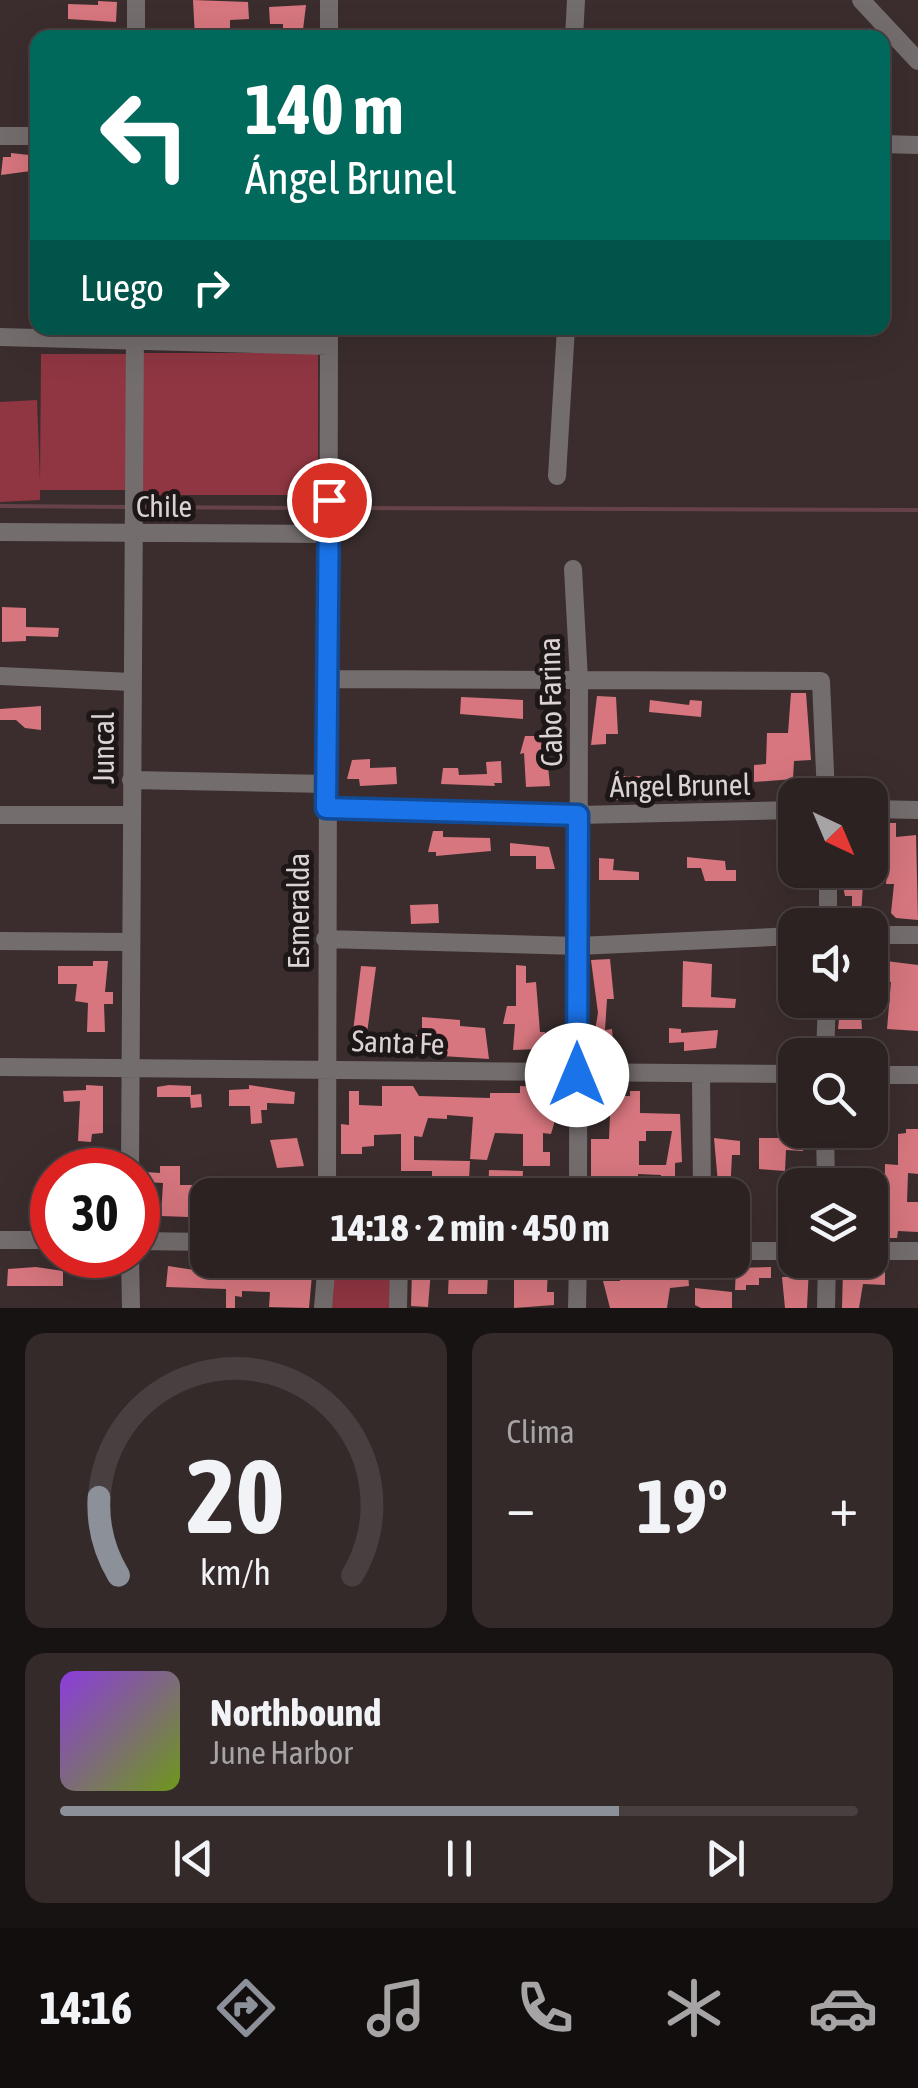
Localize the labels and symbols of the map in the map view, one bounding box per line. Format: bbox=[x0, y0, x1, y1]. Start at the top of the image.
pin bbox=[287, 458, 372, 543]
street label: Chile bbox=[136, 489, 192, 523]
street label: Cabo Farina bbox=[532, 637, 568, 767]
street label: Juncal bbox=[86, 712, 120, 784]
street label: Ángel Brunel bbox=[609, 767, 751, 803]
north arrow bbox=[778, 778, 888, 888]
street label: Esmeralda bbox=[281, 853, 315, 969]
street label: Santa Fe bbox=[351, 1023, 445, 1061]
position arrow bbox=[525, 1023, 629, 1127]
speed limit sign: 30 bbox=[30, 1148, 160, 1278]

